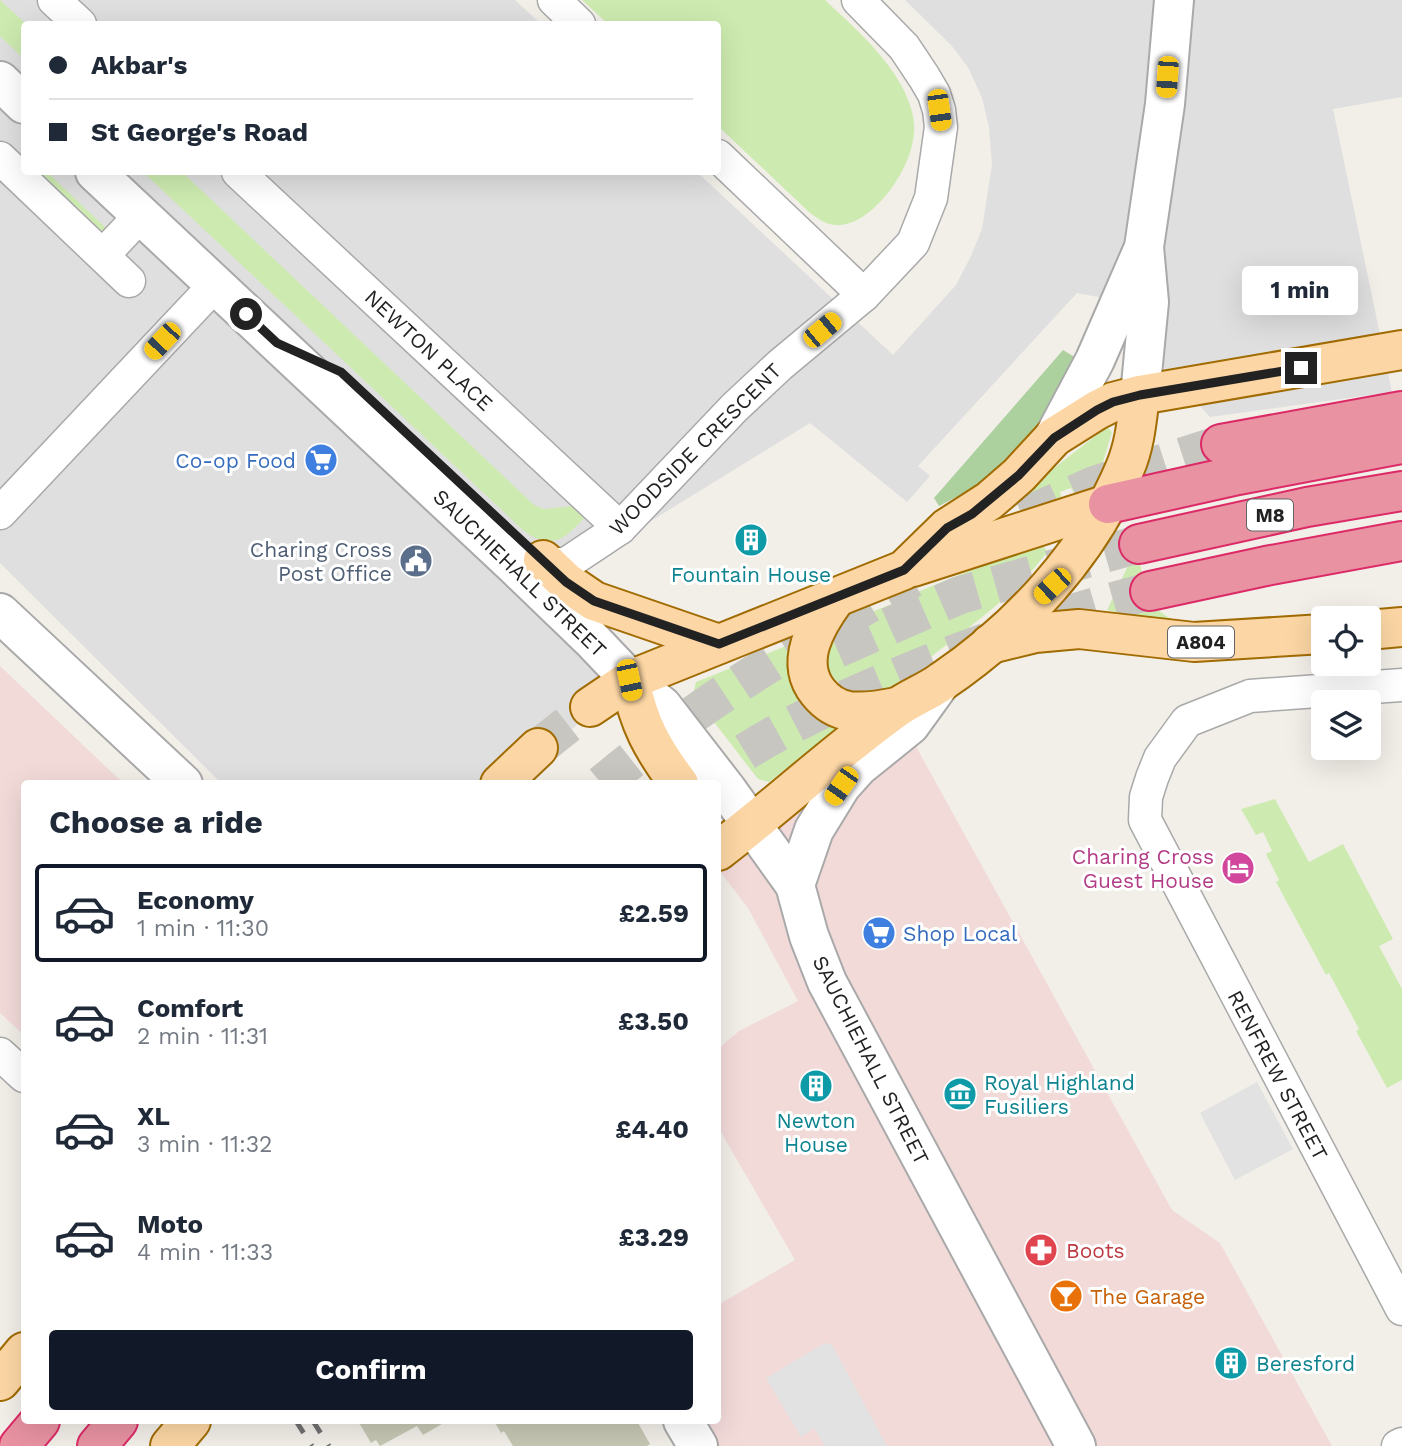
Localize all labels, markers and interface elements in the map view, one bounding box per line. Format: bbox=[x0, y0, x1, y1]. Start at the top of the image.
text: Akbar's bbox=[91, 50, 187, 80]
car bbox=[1156, 55, 1179, 99]
car bbox=[926, 88, 953, 132]
text: St George's Road bbox=[91, 117, 308, 147]
callout: 1 min bbox=[1243, 266, 1359, 316]
text: 1 min bbox=[1270, 277, 1330, 304]
street label: NEWTON PLACE bbox=[360, 284, 498, 416]
route start bbox=[230, 298, 262, 330]
car bbox=[800, 308, 845, 352]
car bbox=[140, 318, 185, 364]
route end bbox=[1285, 352, 1317, 384]
street label: WOODSIDE CRESCENT bbox=[604, 358, 786, 540]
supermarket icon: Co-op Food bbox=[302, 441, 340, 479]
place label: Co-op Food bbox=[175, 448, 296, 473]
street label: SAUCHIEHALL STREET bbox=[428, 484, 612, 662]
road number: M8 bbox=[1247, 500, 1293, 530]
building icon: Fountain House bbox=[732, 521, 770, 559]
place label: Charing Cross Post Office bbox=[250, 537, 392, 586]
public building icon: Charing Cross Post Office bbox=[397, 542, 435, 580]
place label: Fountain House bbox=[671, 562, 831, 587]
car bbox=[1030, 564, 1075, 608]
map controls bbox=[1311, 606, 1381, 760]
button: locate bbox=[1311, 606, 1381, 676]
road number: A804 bbox=[1168, 626, 1234, 657]
car bbox=[615, 657, 644, 703]
button: layers bbox=[1311, 690, 1381, 760]
car bbox=[821, 763, 862, 809]
text: Choose a ride bbox=[49, 803, 263, 841]
place label: Charing Cross Guest House bbox=[1072, 844, 1214, 893]
hotel icon: Charing Cross Guest House bbox=[1219, 849, 1257, 887]
icon: car bbox=[53, 882, 116, 945]
text: Economy bbox=[137, 885, 254, 915]
text: £2.59 bbox=[619, 898, 689, 928]
supermarket icon: Shop Local bbox=[860, 914, 898, 952]
text: 1 min · 11:30 bbox=[137, 915, 269, 942]
place label: Shop Local bbox=[903, 921, 1018, 946]
street label: SAUCHIEHALL STREET bbox=[807, 951, 935, 1169]
street label: RENFREW STREET bbox=[1223, 986, 1333, 1164]
icon: car bbox=[53, 990, 116, 1053]
text: Comfort bbox=[137, 993, 243, 1023]
text: £3.50 bbox=[618, 1006, 689, 1036]
text: 2 min · 11:31 bbox=[137, 1023, 268, 1050]
building icon: Newton House bbox=[797, 1067, 835, 1105]
place label: Royal Highland Fusiliers bbox=[984, 1070, 1135, 1119]
museum icon: Royal Highland Fusiliers bbox=[941, 1075, 979, 1113]
icon: car bbox=[53, 1098, 116, 1161]
text: XL bbox=[137, 1101, 170, 1131]
place label: Newton House bbox=[776, 1108, 856, 1157]
text: £4.40 bbox=[615, 1114, 689, 1144]
text: 3 min · 11:32 bbox=[137, 1131, 273, 1158]
icon: car bbox=[53, 1206, 116, 1269]
text: Moto bbox=[137, 1209, 203, 1239]
text: £3.29 bbox=[618, 1222, 689, 1252]
pharmacy icon: Boots bbox=[1022, 1231, 1060, 1269]
place label: Boots bbox=[1066, 1238, 1125, 1263]
text: 4 min · 11:33 bbox=[137, 1239, 273, 1266]
bar icon: The Garage bbox=[1047, 1277, 1085, 1315]
place label: The Garage bbox=[1090, 1284, 1205, 1309]
button: Confirm bbox=[49, 1330, 693, 1410]
building icon: Beresford bbox=[1212, 1344, 1250, 1382]
place label: Beresford bbox=[1256, 1351, 1355, 1376]

